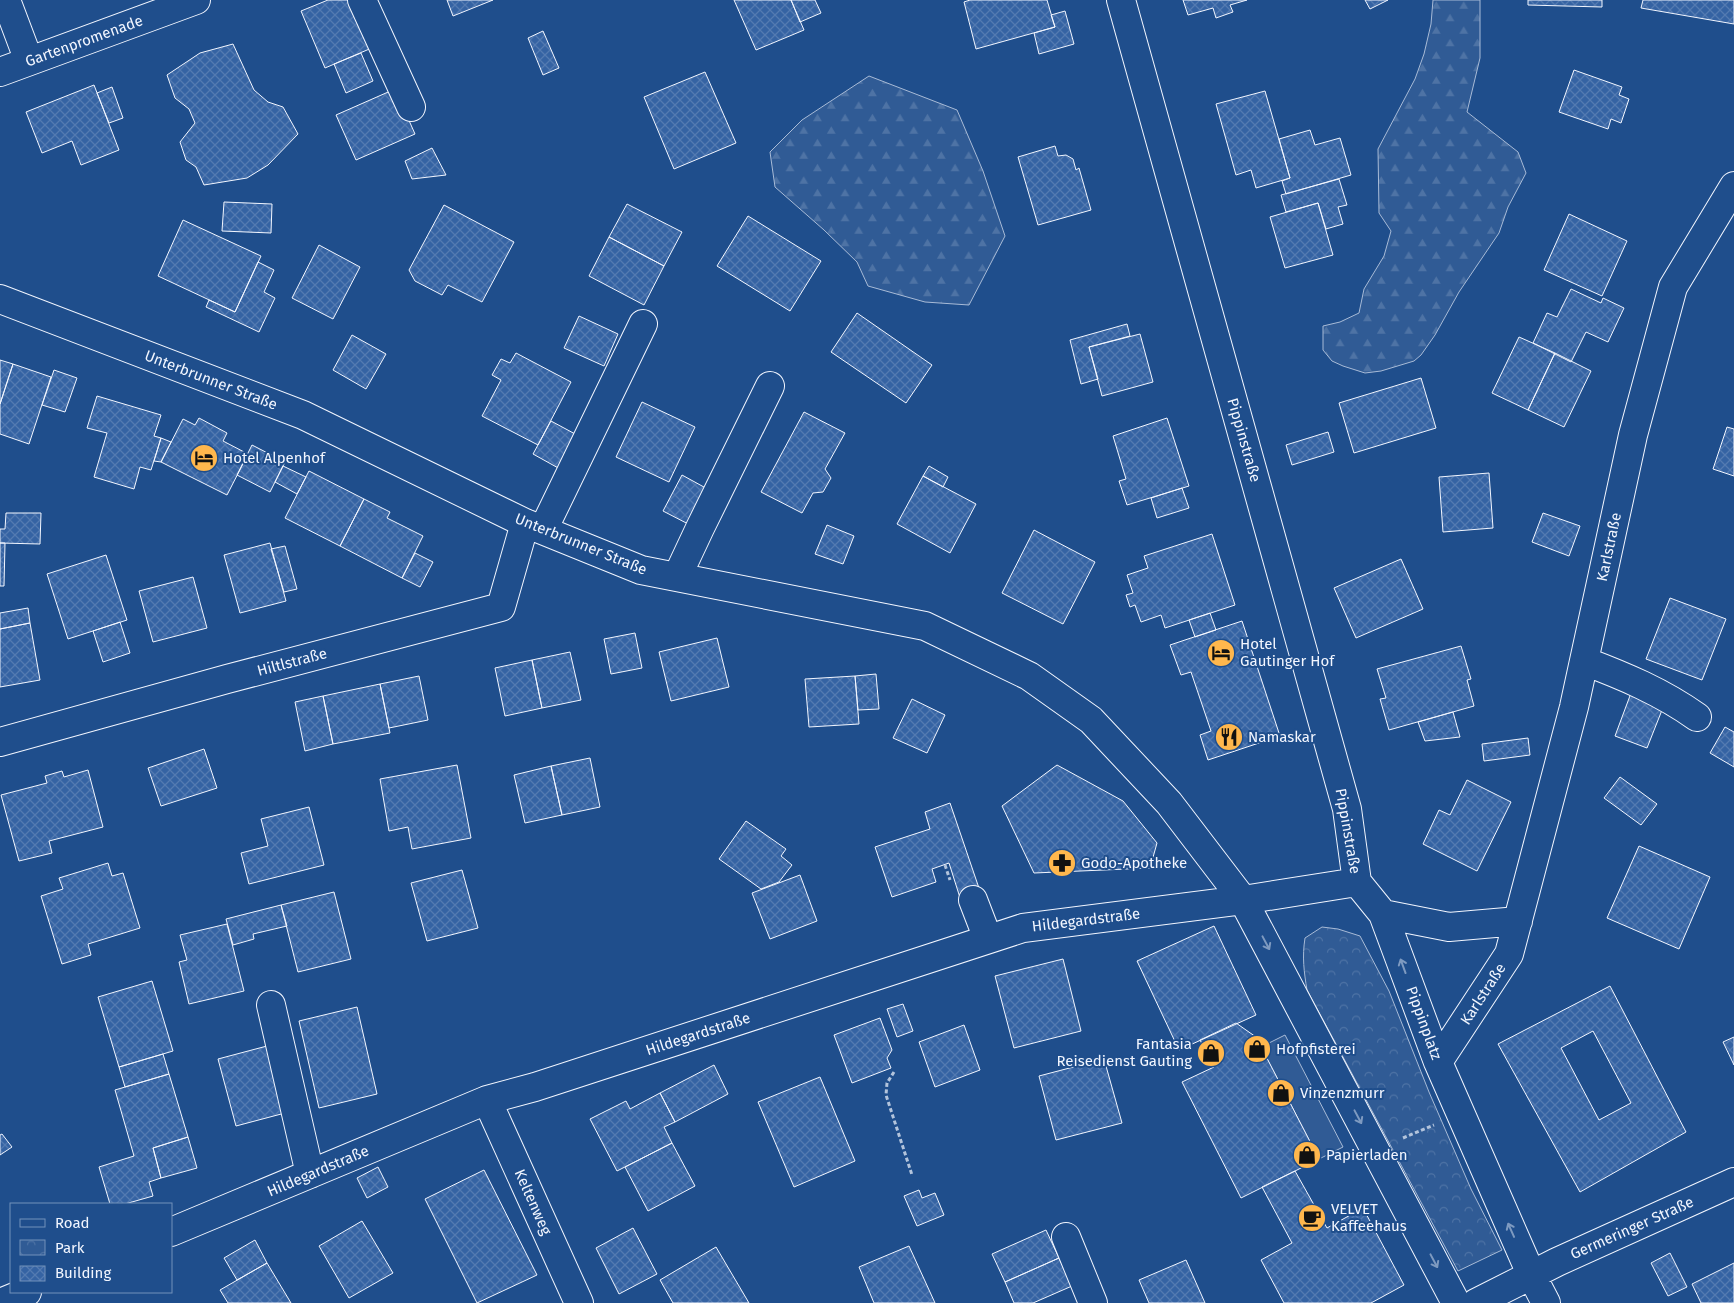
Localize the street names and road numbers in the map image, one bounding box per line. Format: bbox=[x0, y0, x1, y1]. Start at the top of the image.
street label: Gartenpromenade bbox=[23, 11, 145, 71]
street label: Unterbrunner Straße bbox=[142, 346, 280, 414]
street label: Pippinstraße bbox=[1223, 396, 1265, 484]
street label: Unterbrunner Straße bbox=[512, 509, 650, 579]
street label: Karlstraße bbox=[1593, 511, 1625, 583]
street label: Hiltlstraße bbox=[255, 644, 329, 680]
street label: Pippinstraße bbox=[1332, 787, 1364, 875]
street label: Hildegardstraße bbox=[1031, 904, 1141, 936]
street label: Karlstraße bbox=[1456, 960, 1510, 1028]
street label: Pippinplatz bbox=[1402, 984, 1446, 1063]
street label: Hildegardstraße bbox=[643, 1009, 753, 1059]
street label: Hildegardstraße bbox=[264, 1141, 372, 1201]
street label: Keltenweg bbox=[511, 1166, 556, 1238]
street label: Germeringer Straße bbox=[1568, 1193, 1696, 1263]

